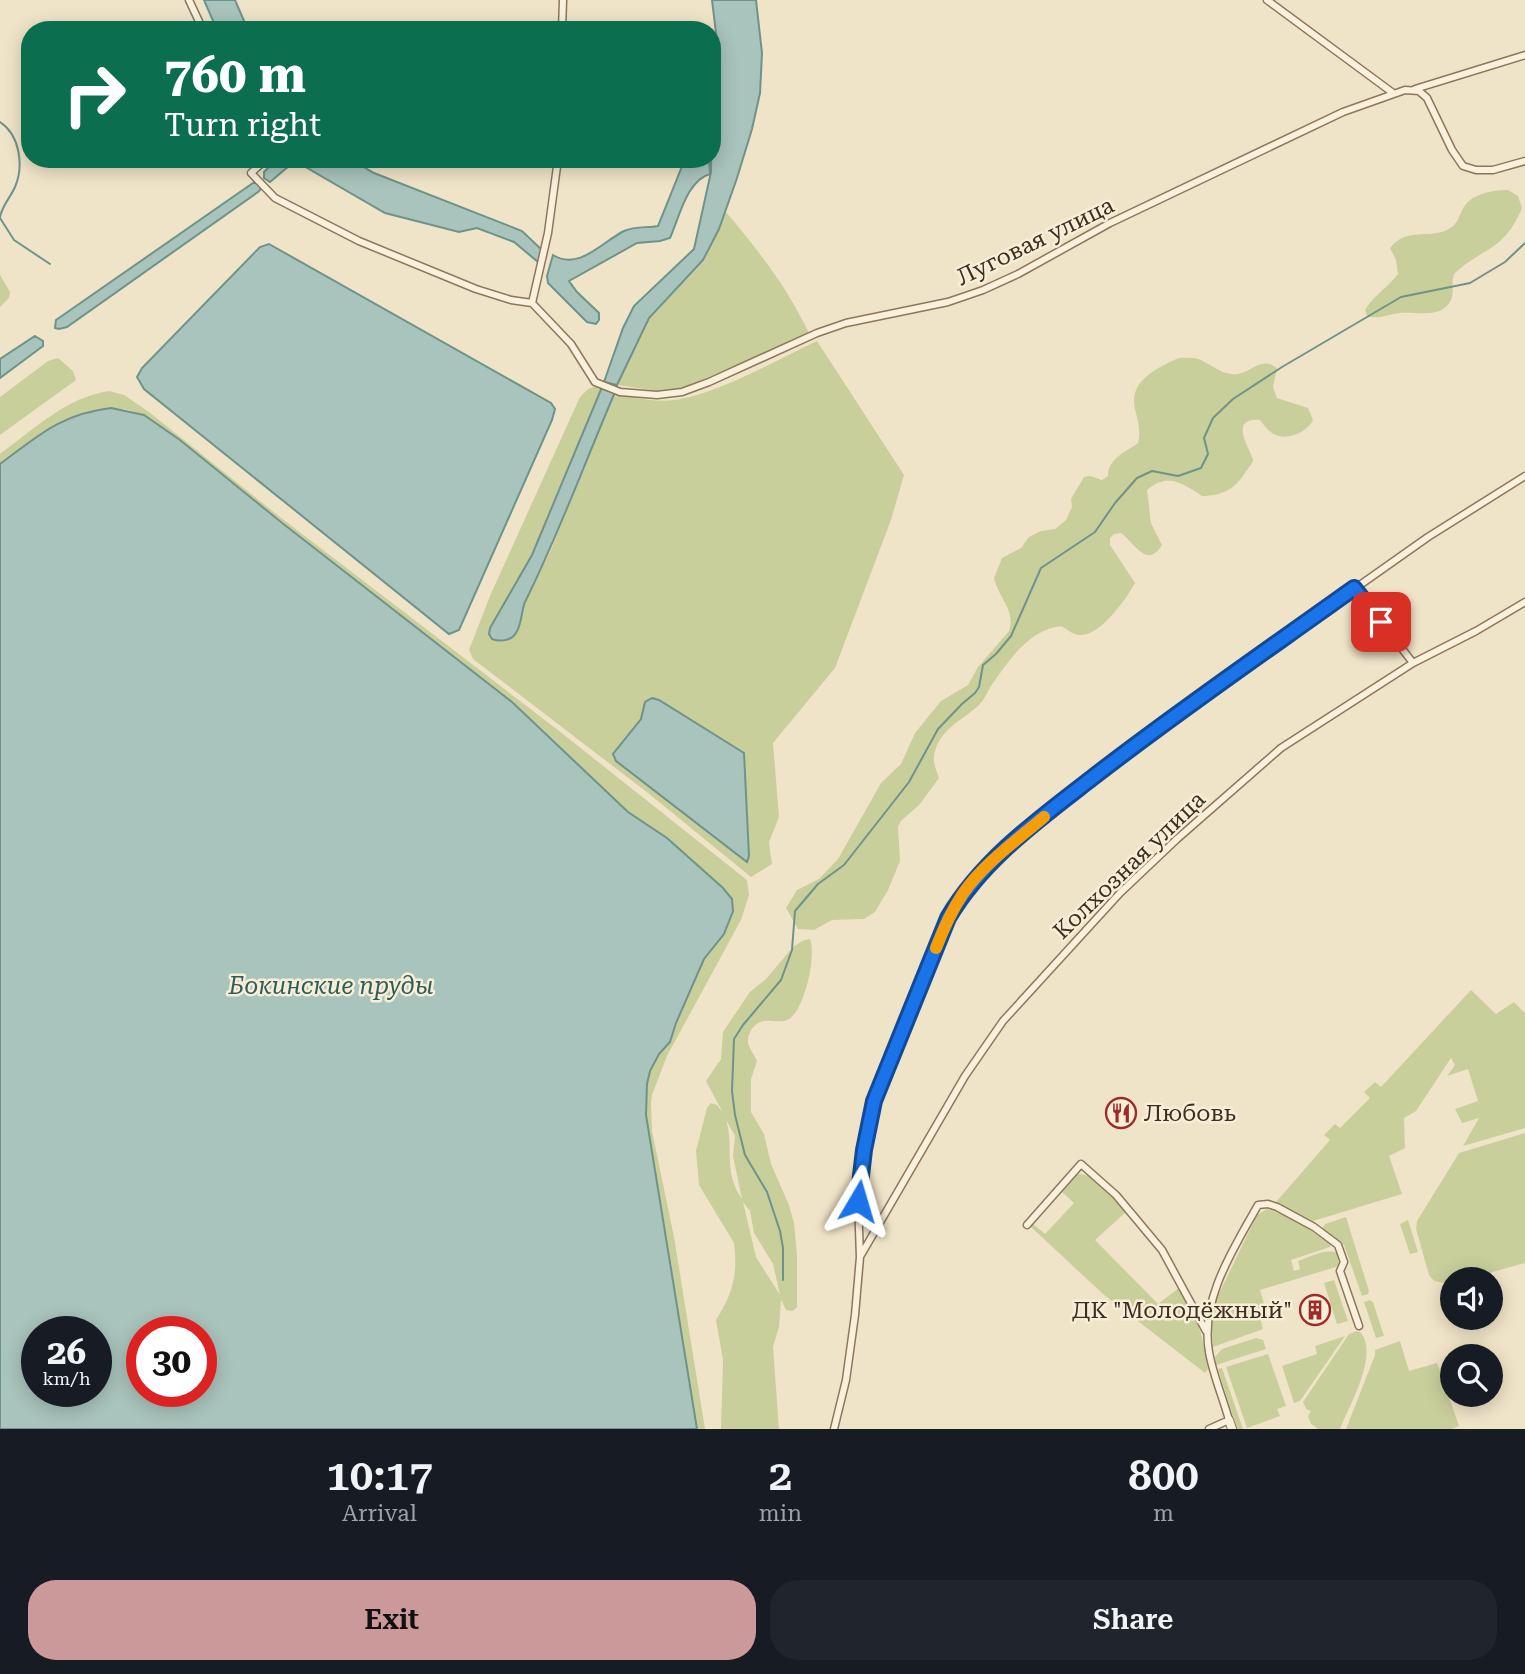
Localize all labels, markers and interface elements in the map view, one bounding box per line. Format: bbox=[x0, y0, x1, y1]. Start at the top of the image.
text: 760 m bbox=[164, 47, 306, 104]
icon: right bbox=[49, 49, 140, 140]
text: Turn right bbox=[164, 106, 321, 144]
street label: Луговая улица bbox=[952, 191, 1119, 291]
pin bbox=[1351, 592, 1411, 652]
icon: arrive bbox=[1362, 603, 1400, 641]
street label: Колхозная улица bbox=[1048, 786, 1211, 945]
water label: Бокинские пруды bbox=[228, 972, 433, 1000]
restaurant icon: Любовь bbox=[1104, 1096, 1138, 1130]
place label: Любовь bbox=[1144, 1100, 1236, 1127]
position arrow bbox=[821, 1164, 895, 1238]
map controls bbox=[1440, 1267, 1503, 1407]
button: sound bbox=[1440, 1267, 1503, 1330]
building icon: ДК "Молодёжный" bbox=[1298, 1293, 1332, 1327]
place label: ДК "Молодёжный" bbox=[1072, 1297, 1292, 1324]
speed limit sign: 30 bbox=[126, 1316, 217, 1407]
text: 26 bbox=[47, 1332, 86, 1373]
button: search bbox=[1440, 1344, 1503, 1407]
text: km/h bbox=[42, 1368, 91, 1389]
text: 10:17 bbox=[326, 1451, 433, 1500]
text: 2 bbox=[769, 1451, 792, 1500]
text: 800 bbox=[1128, 1451, 1199, 1500]
text: Arrival bbox=[342, 1500, 417, 1527]
text: min bbox=[759, 1500, 802, 1527]
text: m bbox=[1153, 1500, 1174, 1527]
button: Exit bbox=[28, 1580, 756, 1660]
button: Share bbox=[770, 1580, 1497, 1660]

